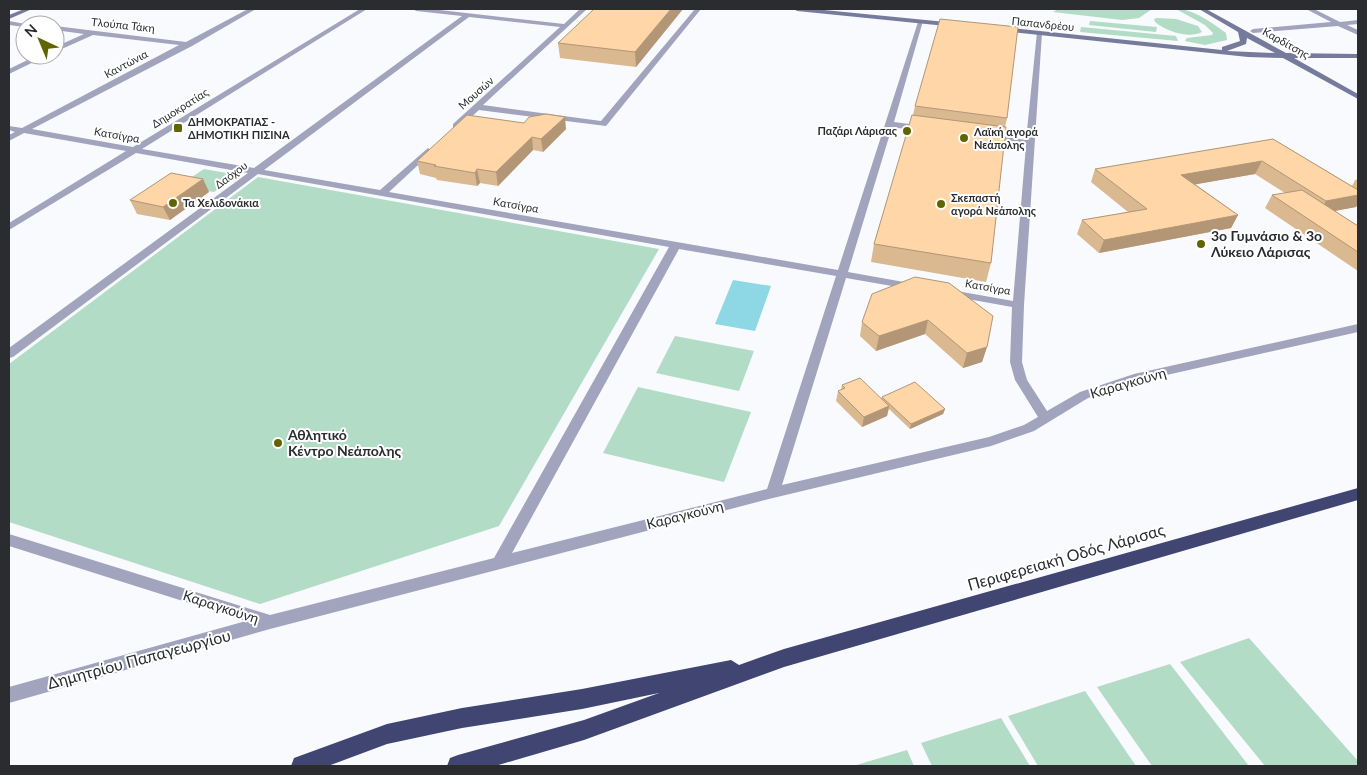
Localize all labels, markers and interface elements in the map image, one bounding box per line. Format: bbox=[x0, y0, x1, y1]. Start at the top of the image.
street label: Παπανδρέου bbox=[1011, 14, 1075, 33]
north arrow bbox=[15, 15, 65, 65]
street label: Τλούπα Τάκη bbox=[91, 15, 155, 34]
text: N bbox=[21, 20, 40, 40]
street label: Καρδίτσης bbox=[1261, 24, 1312, 61]
street label: Καντώνια bbox=[102, 46, 150, 80]
street label: Μουσών bbox=[455, 73, 496, 112]
street label: Δημοκρατίας bbox=[149, 85, 210, 130]
place label: ΔΗΜΟΚΡΑΤΙΑΣ - ΔΗΜΟΤΙΚΗ ΠΙΣΙΝΑ bbox=[188, 115, 290, 141]
marker: ΔΗΜΟΚΡΑΤΙΑΣ - ΔΗΜΟΤΙΚΗ ΠΙΣΙΝΑ bbox=[172, 122, 184, 134]
street label: Κατσίγρα bbox=[93, 124, 141, 145]
place label: Παζάρι Λάρισας bbox=[817, 124, 898, 138]
marker: Παζάρι Λάρισας bbox=[901, 125, 913, 137]
place label: Λαϊκή αγορά Νεάπολης bbox=[973, 125, 1038, 151]
marker: Λαϊκή αγορά Νεάπολης bbox=[958, 132, 970, 144]
street label: Δαόχου bbox=[212, 158, 249, 191]
place label: Σκεπαστή αγορά Νεάπολης bbox=[951, 191, 1037, 217]
street label: Κατσίγρα bbox=[492, 194, 540, 215]
place label: Τα Χελιδονάκια bbox=[183, 196, 259, 209]
marker: Τα Χελιδονάκια bbox=[167, 197, 179, 209]
marker: Σκεπαστή αγορά Νεάπολης bbox=[935, 198, 947, 210]
place label: 3ο Γυμνάσιο & 3ο Λύκειο Λάρισας bbox=[1210, 227, 1322, 260]
marker: 3ο Γυμνάσιο & 3ο Λύκειο Λάρισας bbox=[1195, 238, 1207, 250]
street label: Κατσίγρα bbox=[964, 276, 1012, 297]
street label: Καραγκούνη bbox=[1088, 364, 1168, 402]
place label: Αθλητικό Κέντρο Νεάπολης bbox=[287, 426, 401, 459]
marker: Αθλητικό Κέντρο Νεάπολης bbox=[272, 437, 284, 449]
street label: Καραγκούνη bbox=[645, 497, 725, 532]
street label: Περιφερειακή Οδός Λάρισας bbox=[965, 519, 1167, 594]
street label: Καραγκούνη bbox=[181, 586, 261, 627]
street label: Δημητρίου Παπαγεωργίου bbox=[45, 625, 233, 692]

